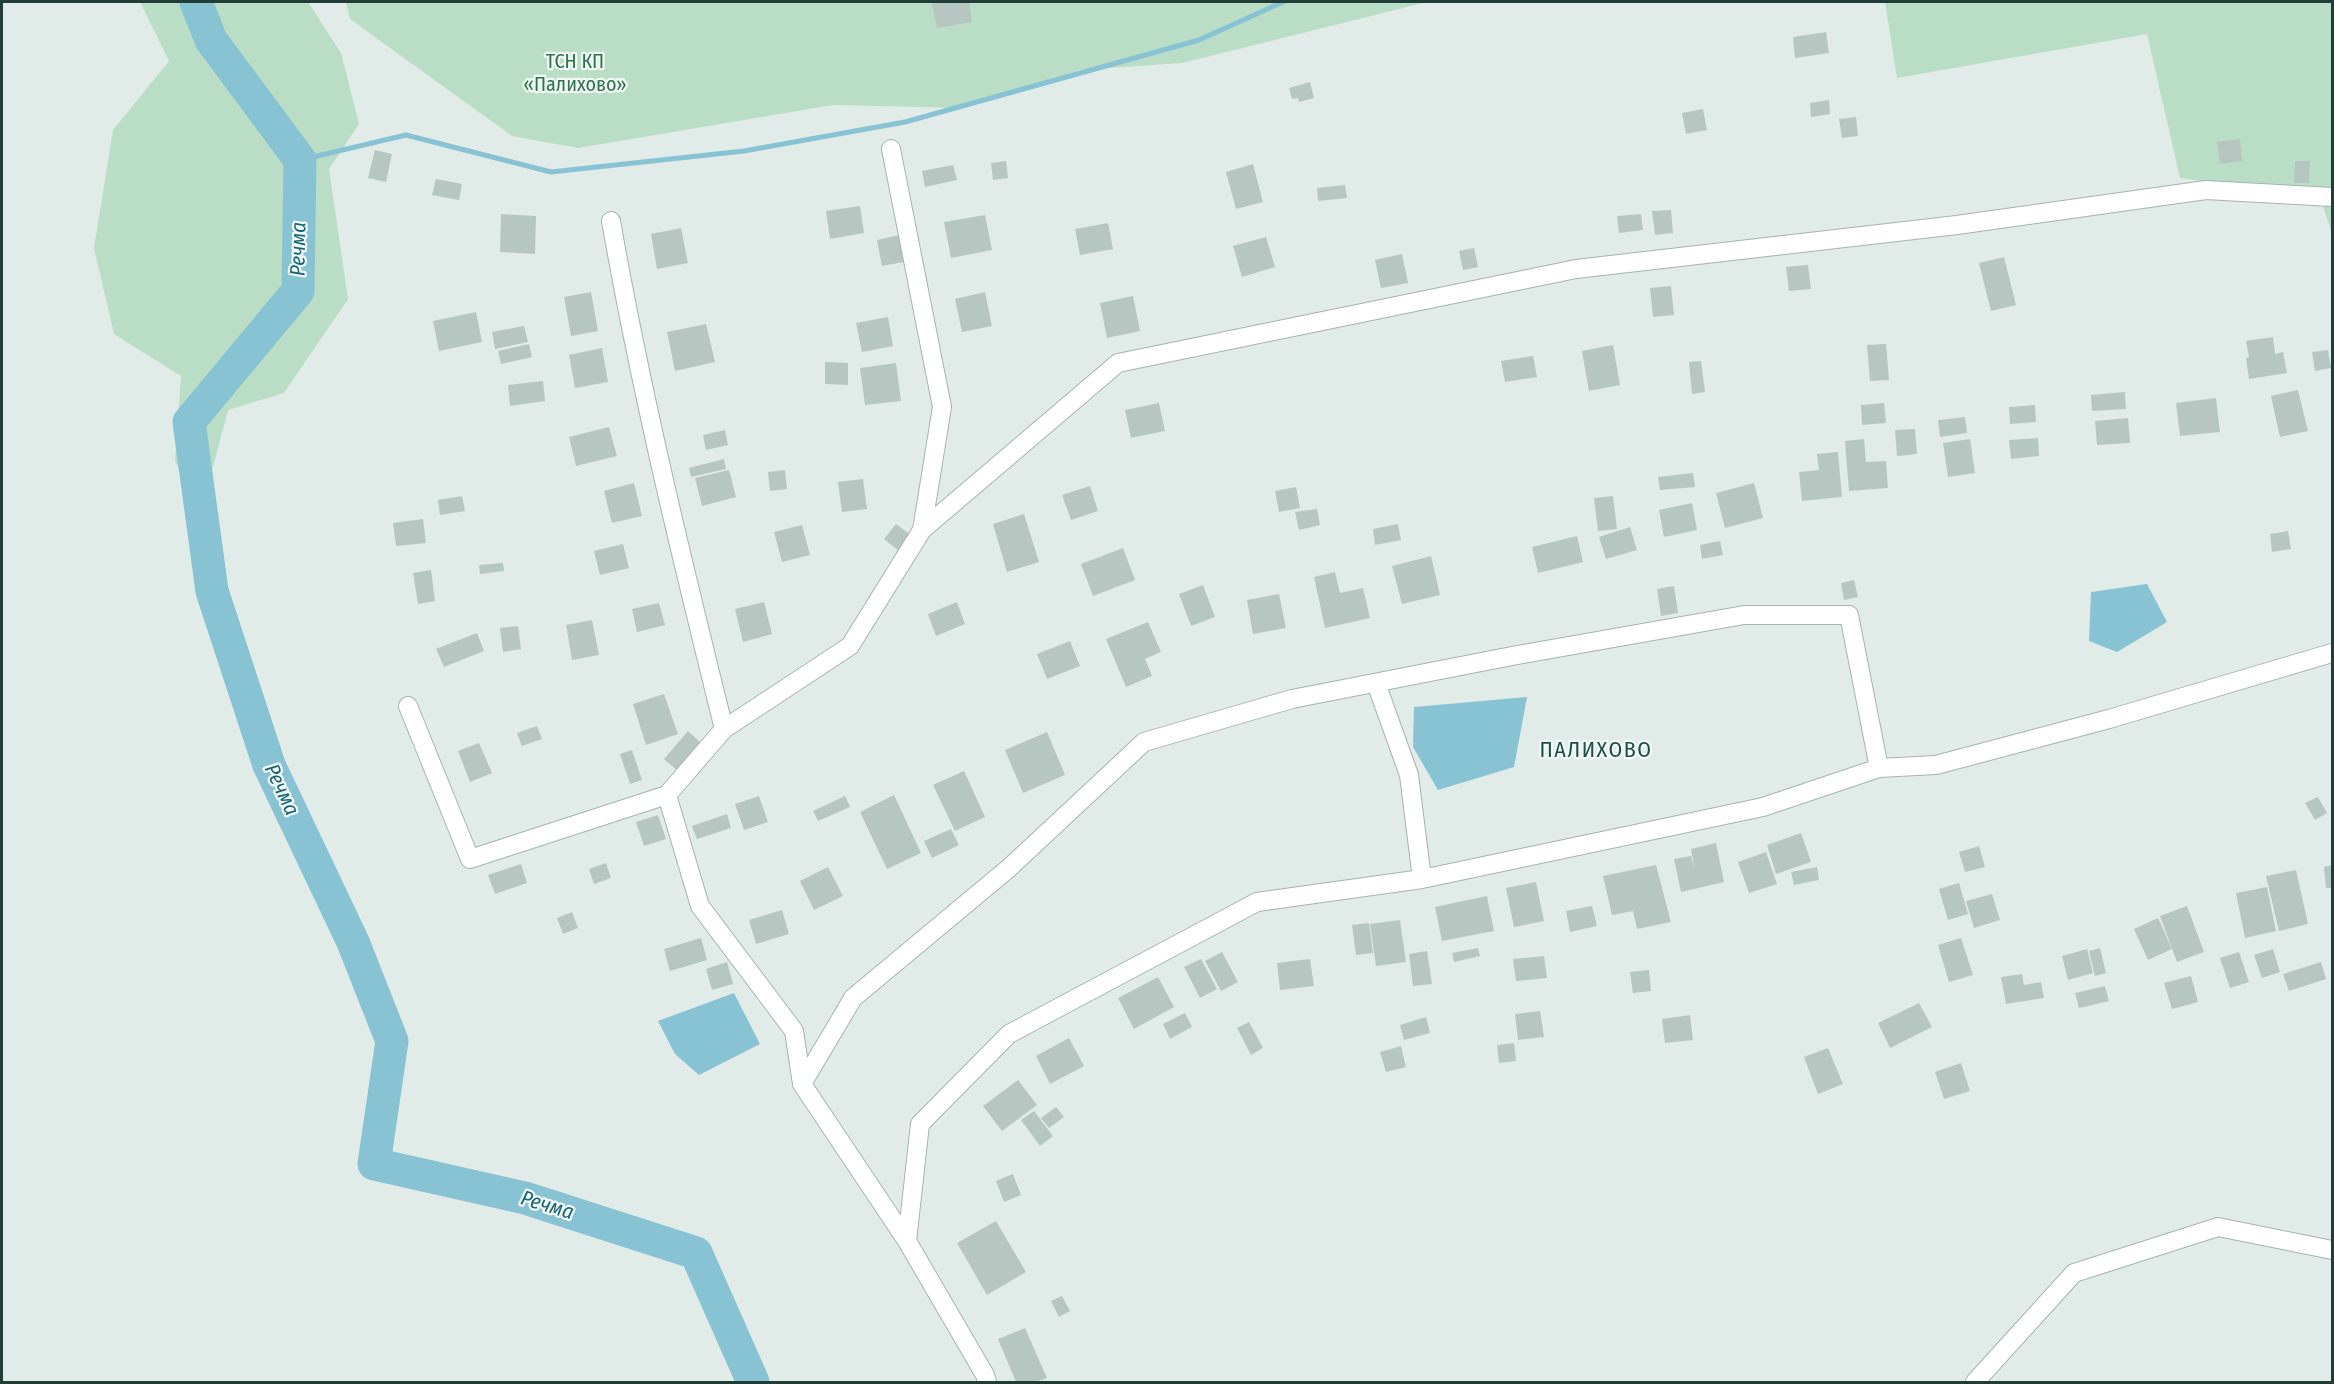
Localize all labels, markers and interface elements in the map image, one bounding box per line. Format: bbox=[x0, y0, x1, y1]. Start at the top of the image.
park label: ТСН КП «Палихово» bbox=[523, 50, 627, 97]
water label: Речма bbox=[286, 222, 312, 276]
district label: ПАЛИХОВО bbox=[1539, 738, 1653, 764]
water label: Речма bbox=[258, 760, 304, 820]
water label: Речма bbox=[517, 1186, 577, 1226]

